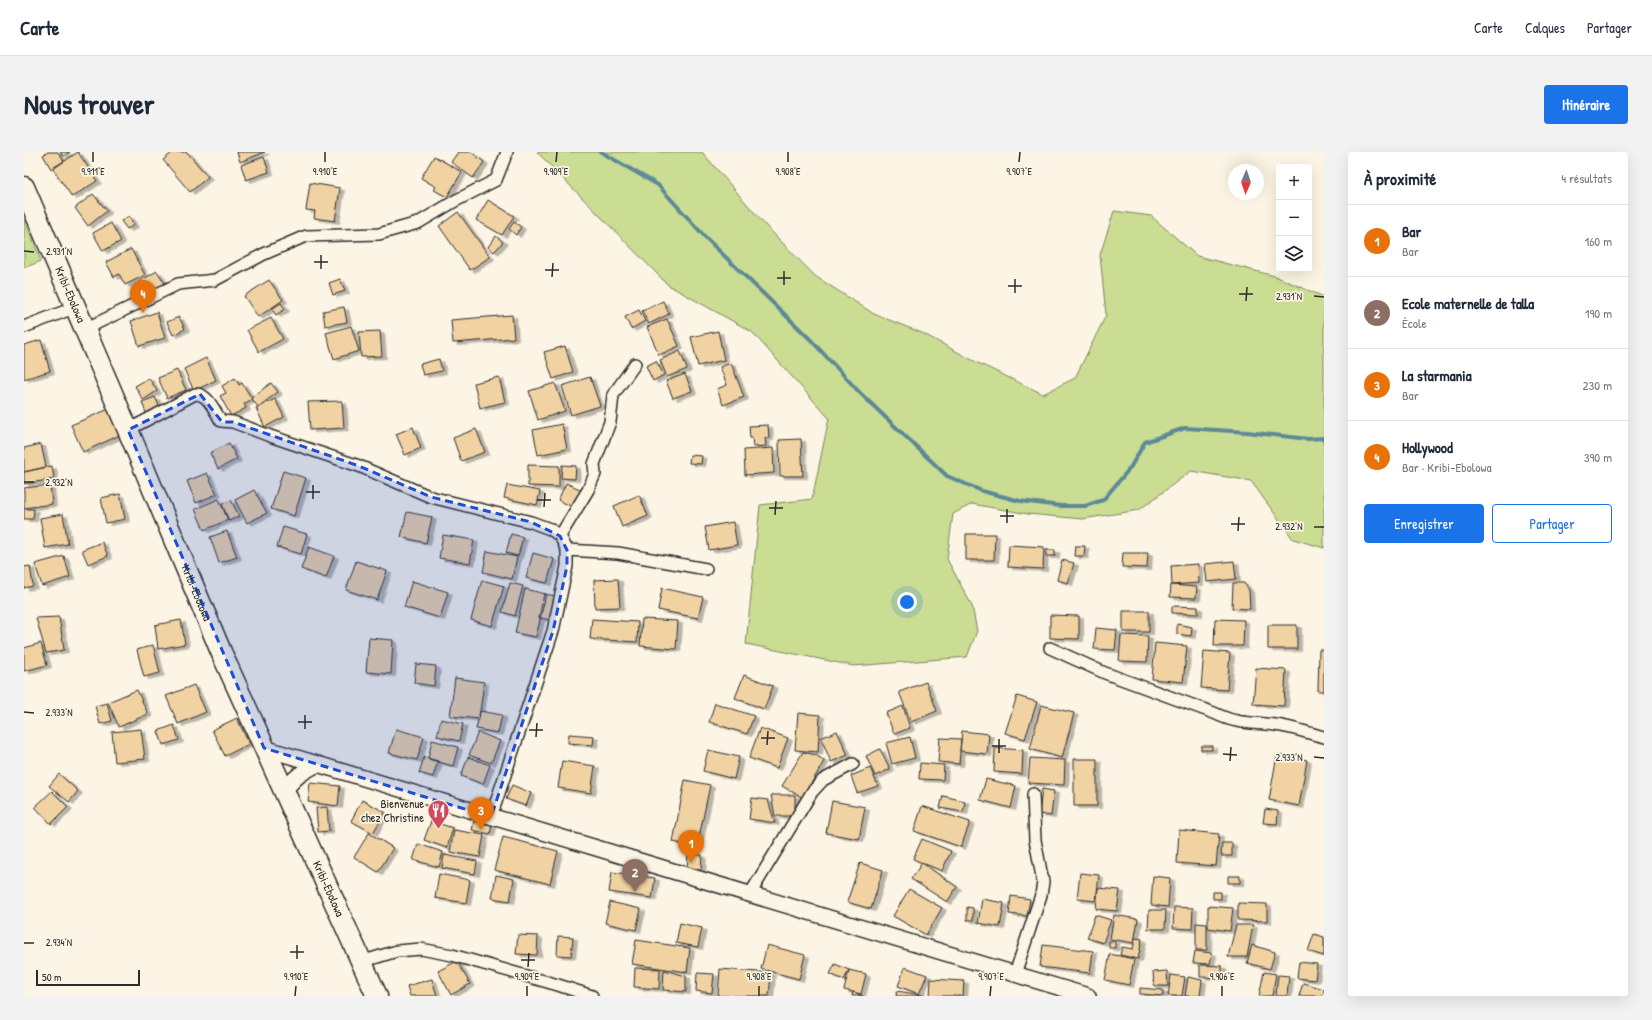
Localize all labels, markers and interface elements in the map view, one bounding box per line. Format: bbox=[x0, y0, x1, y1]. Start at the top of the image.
text: Carte bbox=[20, 15, 59, 41]
text: Carte bbox=[1474, 18, 1503, 37]
text: Calques bbox=[1525, 18, 1565, 37]
text: Partager bbox=[1587, 18, 1632, 37]
text: Nous trouver bbox=[24, 85, 155, 123]
button: Itinéraire bbox=[1544, 85, 1628, 124]
north arrow bbox=[1228, 164, 1264, 200]
map controls bbox=[1276, 164, 1312, 272]
button: + bbox=[1276, 164, 1312, 200]
text: 9.911°E bbox=[81, 165, 105, 178]
text: 9.910°E bbox=[313, 165, 338, 178]
text: 9.909°E bbox=[544, 165, 569, 178]
text: 9.908°E bbox=[775, 165, 801, 178]
text: 9.907°E bbox=[1006, 165, 1032, 178]
text: À proximité bbox=[1364, 167, 1436, 190]
text: 4 résultats bbox=[1561, 169, 1612, 187]
button: − bbox=[1276, 200, 1312, 236]
text: Bar bbox=[1402, 221, 1421, 242]
text: 1 bbox=[1375, 232, 1379, 250]
text: 160 m bbox=[1584, 232, 1612, 250]
button: layers bbox=[1276, 236, 1312, 272]
text: Bar bbox=[1402, 242, 1419, 260]
text: 2.931°N bbox=[46, 245, 72, 258]
street label: Kribi-Ebolowa bbox=[51, 264, 90, 325]
pin: 4 bbox=[130, 280, 156, 313]
text: 2.931°N bbox=[1276, 290, 1302, 303]
text: Ecole maternelle de talla bbox=[1402, 293, 1534, 314]
text: 2 bbox=[1374, 304, 1380, 322]
text: 190 m bbox=[1585, 304, 1612, 322]
text: École bbox=[1402, 314, 1427, 332]
text: La starmania bbox=[1402, 365, 1472, 386]
text: 3 bbox=[1374, 376, 1380, 394]
text: 230 m bbox=[1582, 376, 1612, 394]
text: Bar bbox=[1402, 386, 1419, 404]
text: Hollywood bbox=[1402, 437, 1453, 458]
text: 4 bbox=[1375, 448, 1379, 466]
text: 390 m bbox=[1584, 448, 1612, 466]
text: Bar · Kribi-Ebolowa bbox=[1402, 458, 1492, 476]
text: 2.932°N bbox=[45, 476, 73, 489]
button: Enregistrer bbox=[1364, 504, 1484, 543]
button: Partager bbox=[1492, 504, 1612, 543]
text: 2.932°N bbox=[1275, 520, 1303, 533]
street label: Kribi-Ebolowa bbox=[177, 562, 216, 624]
your location bbox=[897, 592, 917, 612]
text: 2.933°N bbox=[45, 706, 73, 719]
text: 2.933°N bbox=[1275, 751, 1303, 764]
place label: Bienvenue chez Christine bbox=[361, 795, 424, 826]
pin: 3 bbox=[468, 797, 494, 830]
restaurant icon: Bienvenue chez Christine bbox=[426, 798, 452, 831]
pin: 1 bbox=[678, 830, 704, 863]
street label: Kribi-Ebolowa bbox=[309, 858, 349, 919]
pin: 2 bbox=[622, 859, 648, 892]
text: 2.934°N bbox=[46, 936, 72, 949]
scale bar bbox=[36, 968, 140, 987]
text: 50 m bbox=[42, 970, 62, 984]
text: 9.910°E bbox=[284, 970, 309, 983]
text: 9.909°E bbox=[515, 970, 540, 983]
text: 9.908°E bbox=[746, 970, 772, 983]
text: 9.907°E bbox=[978, 970, 1004, 983]
text: 9.906°E bbox=[1210, 970, 1235, 983]

